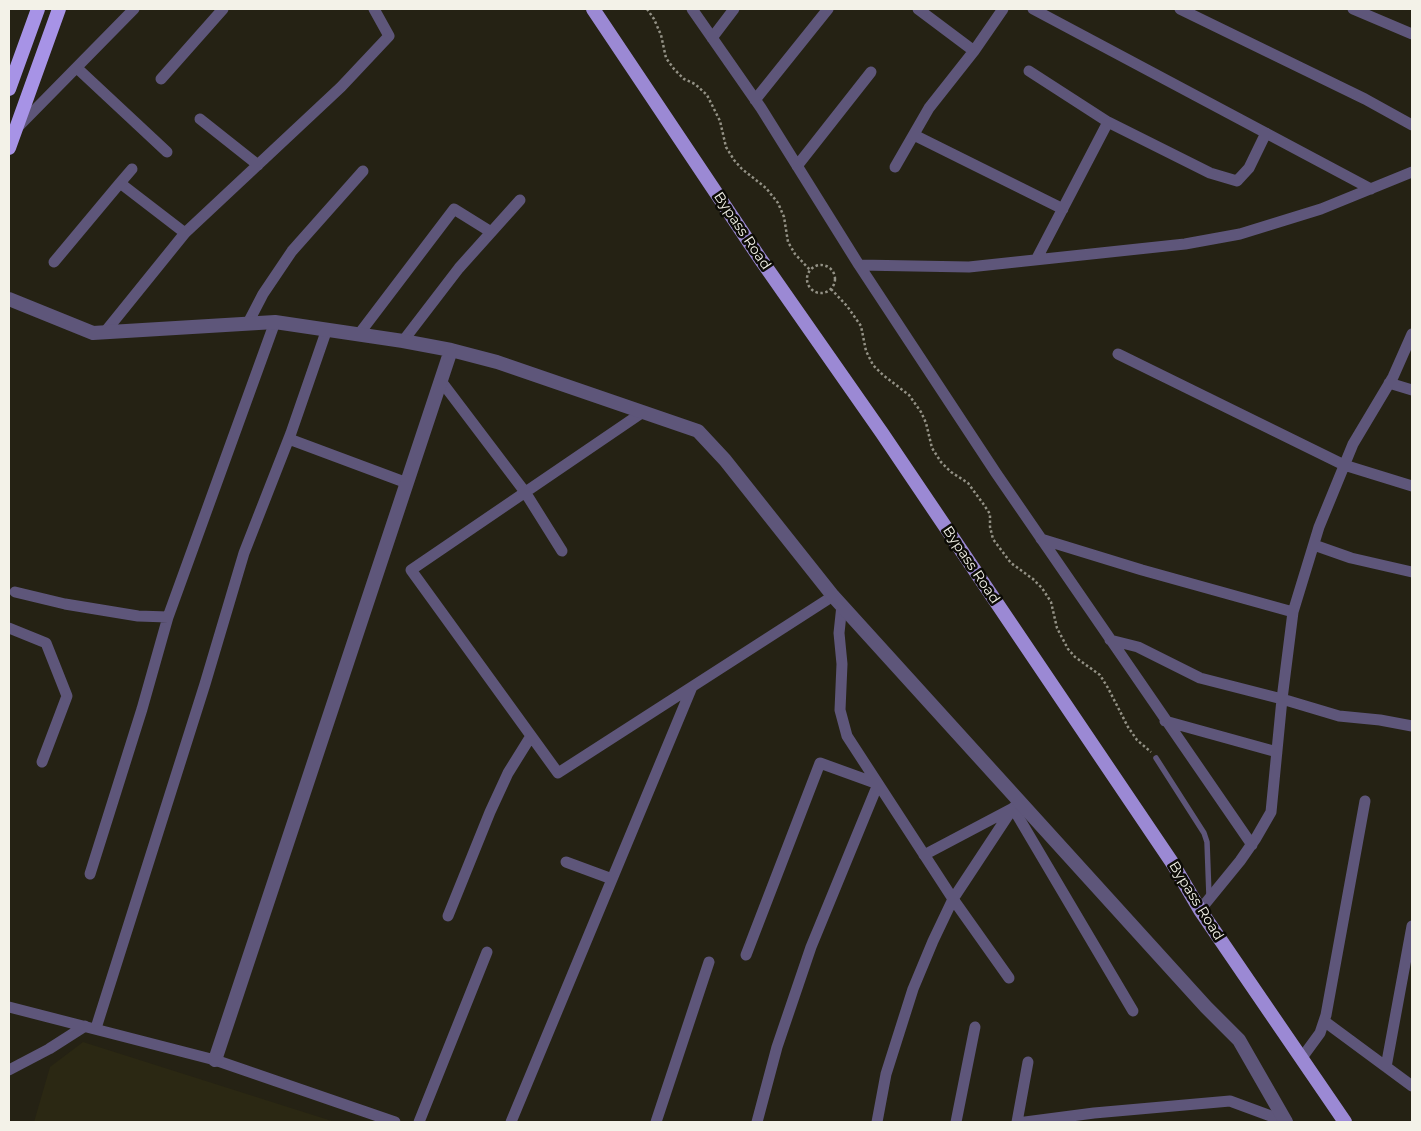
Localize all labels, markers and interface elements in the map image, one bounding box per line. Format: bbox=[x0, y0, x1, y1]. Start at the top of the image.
street label: Bypass Road bbox=[710, 189, 774, 273]
street label: Bypass Road bbox=[939, 523, 1003, 607]
street label: Bypass Road bbox=[1165, 858, 1227, 944]

